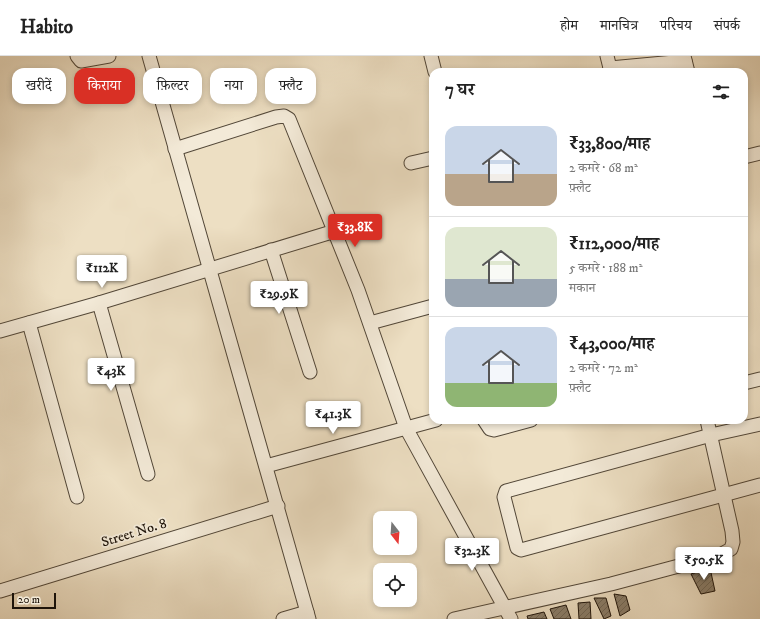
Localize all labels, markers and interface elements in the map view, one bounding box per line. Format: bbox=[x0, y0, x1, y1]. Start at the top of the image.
text: Habito bbox=[20, 16, 73, 39]
text: होम bbox=[560, 17, 578, 35]
text: मानचित्र bbox=[600, 17, 638, 35]
text: परिचय bbox=[660, 17, 692, 35]
text: संपर्क bbox=[714, 17, 740, 35]
chip: खरीदें bbox=[12, 68, 66, 104]
chip: किराया bbox=[74, 68, 135, 104]
chip: फ़िल्टर bbox=[143, 68, 202, 104]
chip: नया bbox=[210, 68, 257, 104]
chip: फ़्लैट bbox=[265, 68, 316, 104]
text: 7 घर bbox=[445, 79, 474, 101]
icon: filters bbox=[710, 81, 732, 103]
text: ₹33,800/माह bbox=[569, 133, 650, 155]
icon: home bbox=[477, 142, 525, 190]
text: 2 कमरे · 68 m² bbox=[569, 160, 638, 176]
text: फ़्लैट bbox=[569, 180, 591, 196]
pin: ₹33.8K bbox=[322, 214, 388, 248]
text: ₹33.8K bbox=[337, 219, 373, 235]
text: ₹112,000/माह bbox=[569, 233, 659, 255]
icon: home bbox=[477, 243, 525, 291]
pin: ₹112K bbox=[74, 255, 130, 289]
text: ₹112K bbox=[86, 260, 118, 276]
text: 5 कमरे · 188 m² bbox=[569, 260, 642, 276]
text: मकान bbox=[569, 280, 595, 296]
pin: ₹29.9K bbox=[246, 281, 312, 315]
text: ₹29.9K bbox=[260, 286, 298, 302]
text: ₹43,000/माह bbox=[569, 333, 654, 355]
icon: home bbox=[477, 343, 525, 391]
pin: ₹43K bbox=[87, 358, 135, 392]
text: 2 कमरे · 72 m² bbox=[569, 360, 638, 376]
text: ₹43K bbox=[97, 363, 125, 379]
text: फ़्लैट bbox=[569, 380, 591, 396]
pin: ₹41.3K bbox=[300, 401, 366, 435]
text: ₹41.3K bbox=[315, 406, 351, 422]
north arrow bbox=[373, 511, 417, 555]
map controls bbox=[373, 511, 417, 607]
street label: Street No. 8 bbox=[99, 515, 169, 551]
pin: ₹32.3K bbox=[439, 538, 505, 572]
text: ₹32.3K bbox=[454, 543, 490, 559]
pin: ₹50.5K bbox=[671, 547, 737, 581]
text: ₹50.5K bbox=[684, 552, 724, 568]
button: locate bbox=[373, 563, 417, 607]
scale bar bbox=[12, 591, 56, 610]
text: 20 m bbox=[18, 593, 40, 607]

